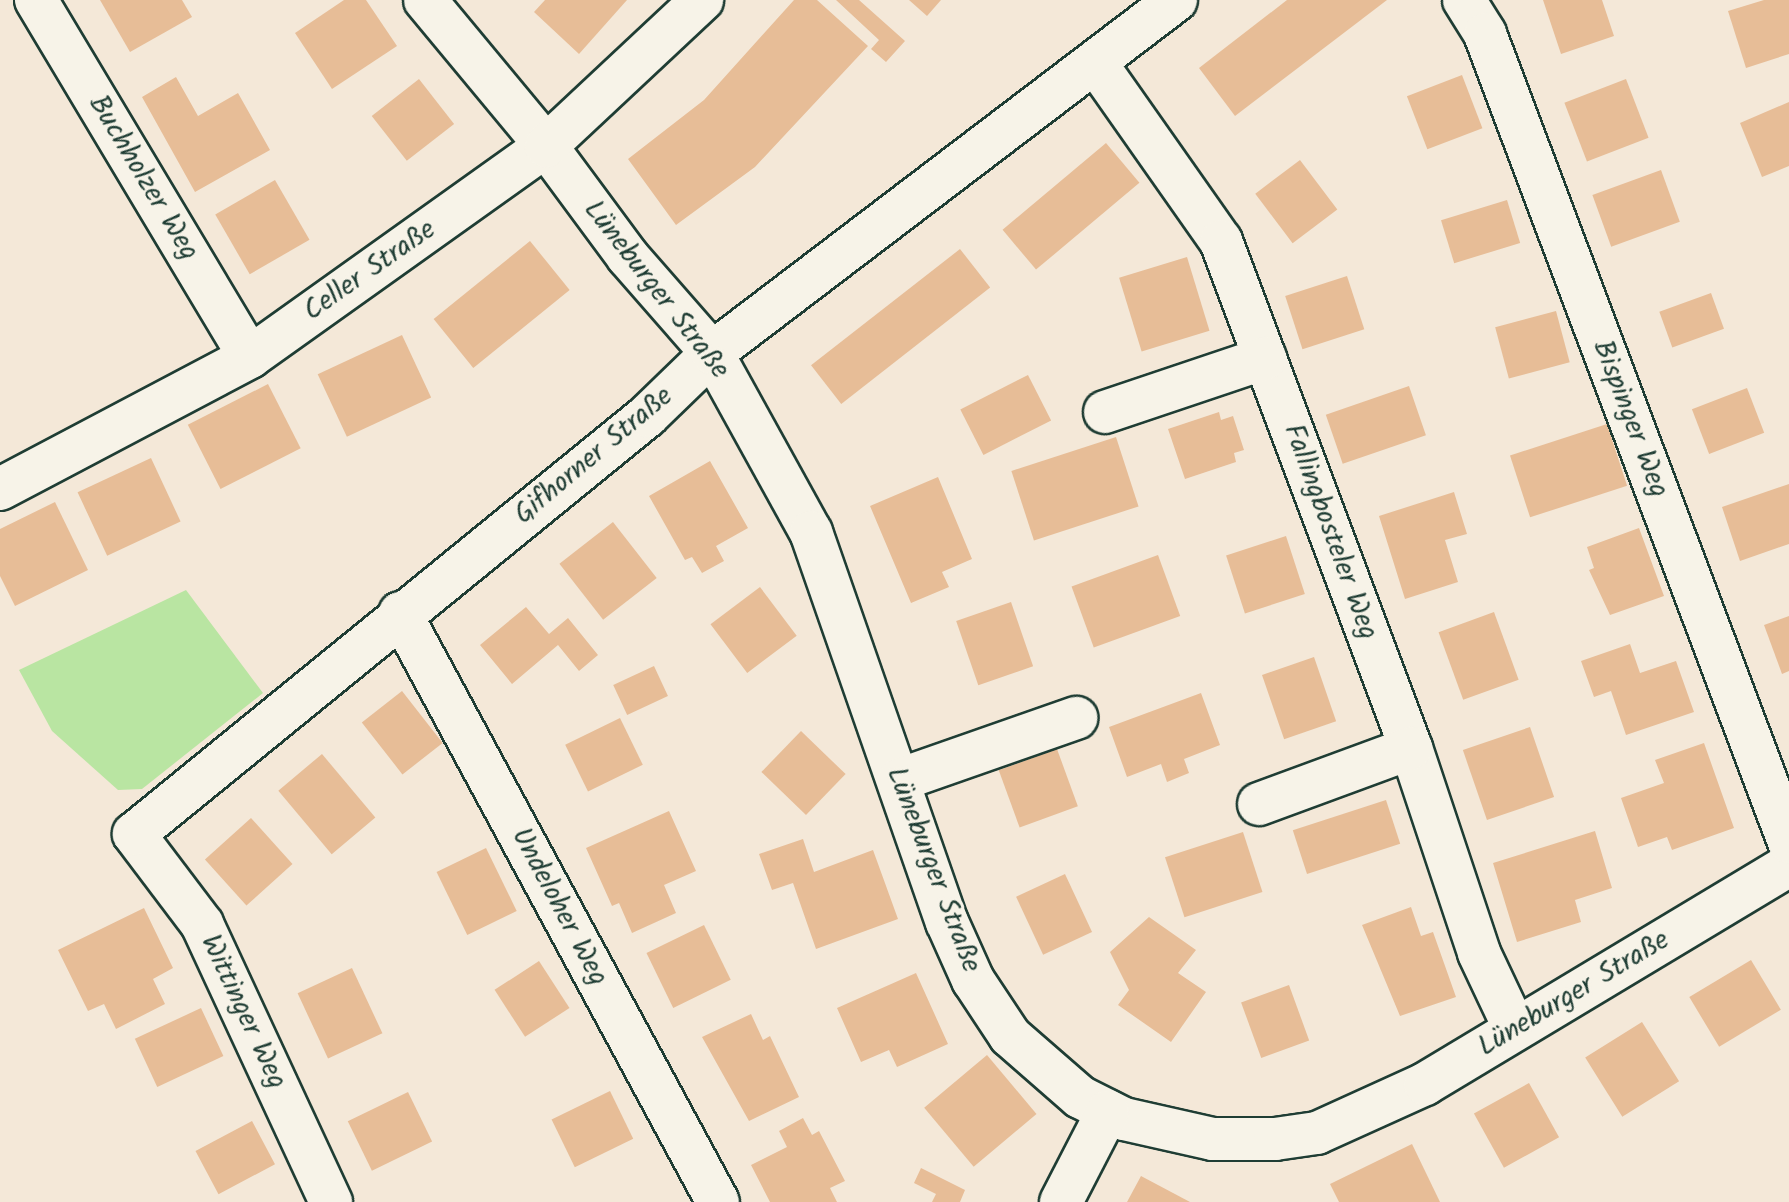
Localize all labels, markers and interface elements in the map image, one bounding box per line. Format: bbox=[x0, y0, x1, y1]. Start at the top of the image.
street label: Buchholzer Weg bbox=[81, 89, 205, 267]
street label: Lüneburger Straße bbox=[576, 194, 736, 386]
street label: Celler Straße bbox=[298, 213, 442, 329]
street label: Bispinger Weg bbox=[1585, 336, 1675, 502]
street label: Gifhorner Straße bbox=[508, 380, 680, 532]
street label: Fallingbosteler Weg bbox=[1275, 420, 1385, 644]
street label: Lüneburger Straße bbox=[878, 763, 988, 977]
street label: Undeloher Weg bbox=[503, 822, 615, 992]
street label: Lüneburger Straße bbox=[1472, 924, 1676, 1064]
street label: Wittinger Weg bbox=[193, 930, 293, 1094]

